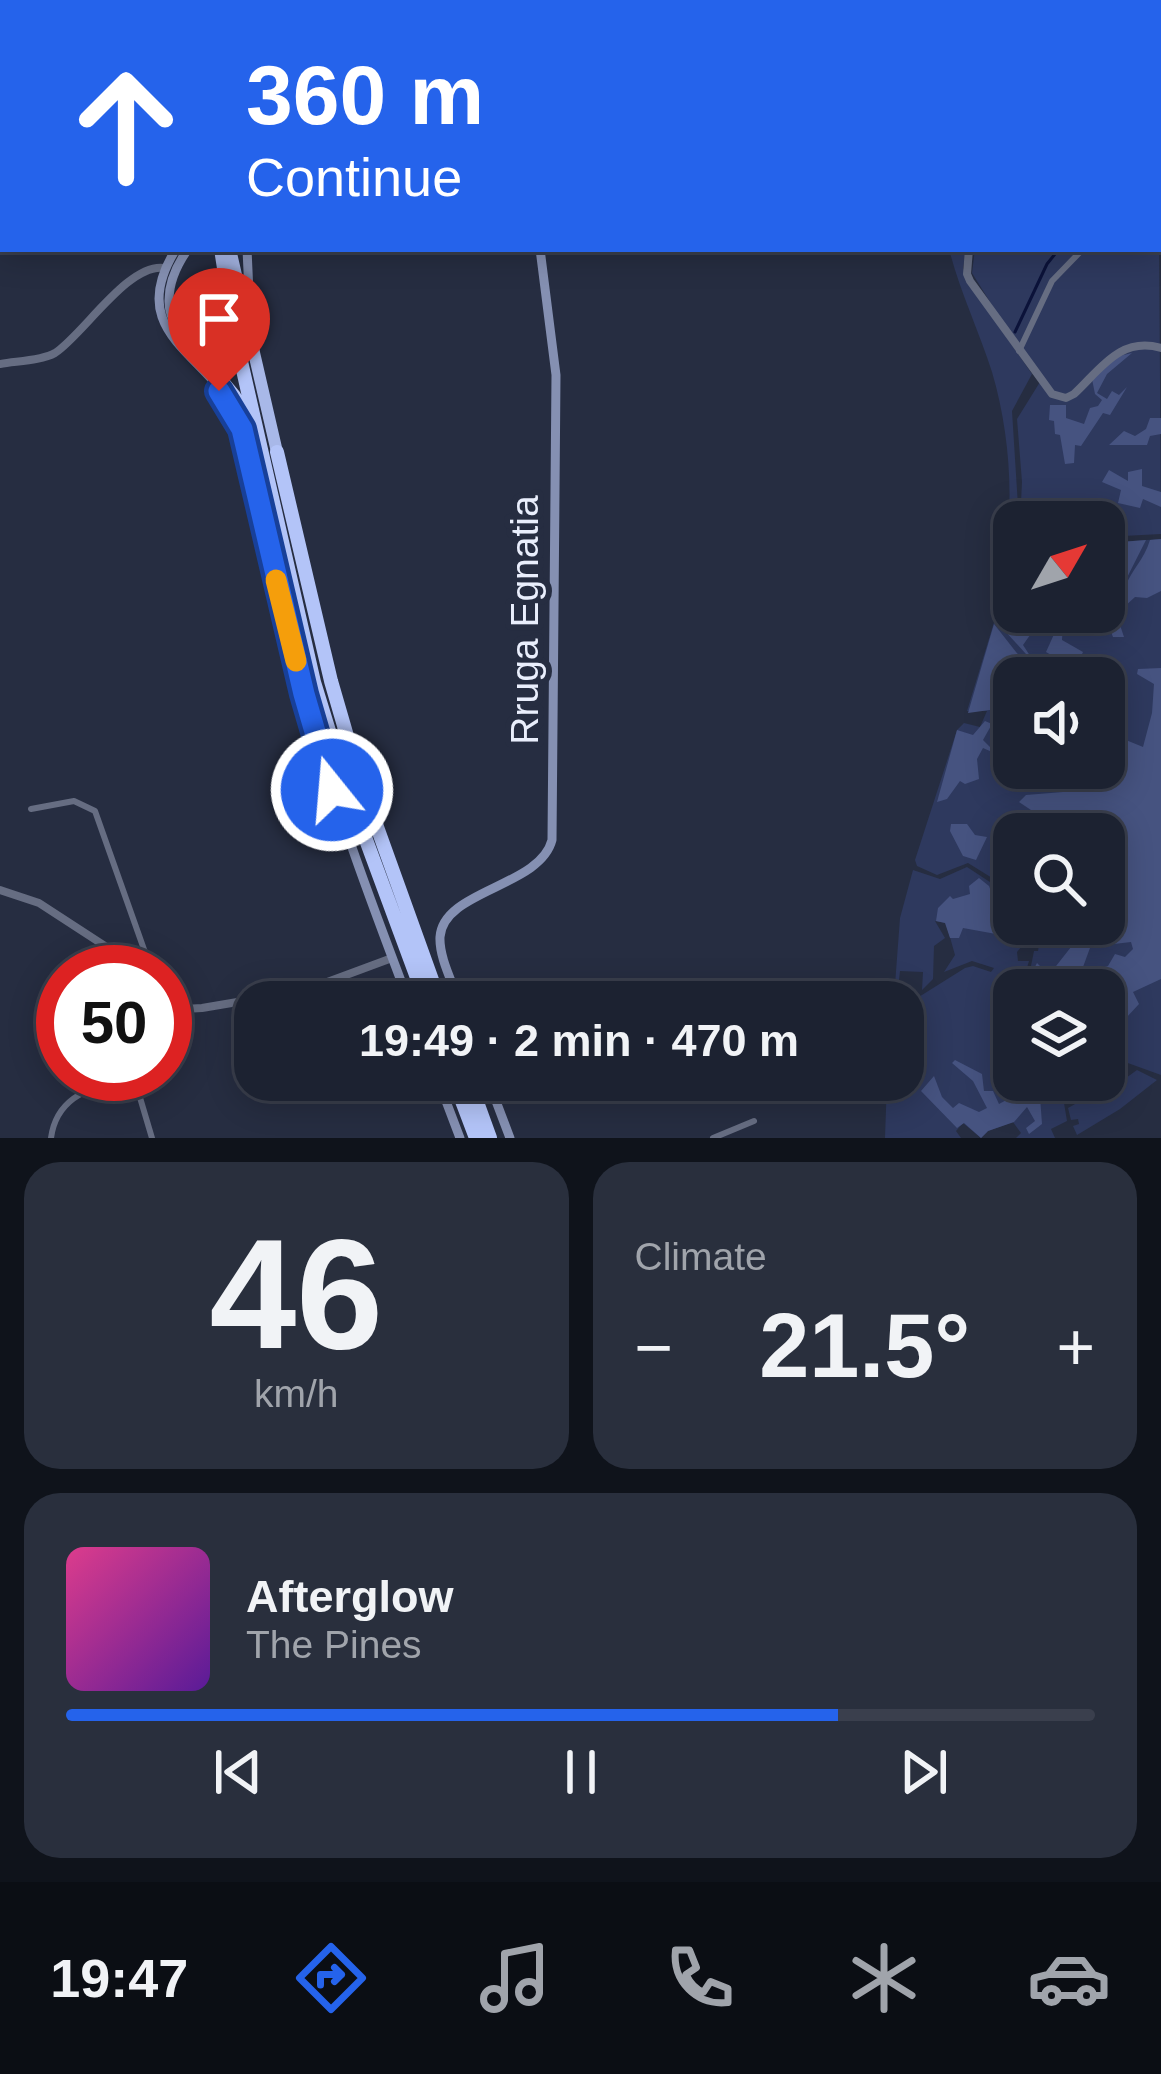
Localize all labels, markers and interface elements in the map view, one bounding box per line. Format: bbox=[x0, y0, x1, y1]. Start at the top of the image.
icon: ahead bbox=[48, 48, 204, 204]
text: 360 m bbox=[246, 48, 484, 142]
text: Continue bbox=[246, 147, 462, 207]
pin bbox=[168, 268, 270, 391]
icon: arrive bbox=[186, 286, 252, 352]
street label: Rruga Egnatia bbox=[503, 495, 546, 745]
north arrow bbox=[993, 501, 1125, 633]
map controls bbox=[993, 501, 1125, 1101]
button: sound bbox=[993, 657, 1125, 789]
position arrow bbox=[269, 727, 395, 853]
button: search bbox=[993, 813, 1125, 945]
speed limit sign: 50 bbox=[36, 945, 192, 1101]
button: layers bbox=[993, 969, 1125, 1101]
text: 19:49 · 2 min · 470 m bbox=[359, 1015, 799, 1066]
text: 46 bbox=[209, 1207, 383, 1381]
text: Climate bbox=[635, 1235, 767, 1278]
text: 21.5° bbox=[759, 1296, 970, 1396]
text: − bbox=[635, 1310, 673, 1384]
text: + bbox=[1056, 1310, 1095, 1384]
text: km/h bbox=[254, 1372, 339, 1415]
text: Afterglow bbox=[246, 1571, 454, 1622]
text: The Pines bbox=[246, 1623, 422, 1666]
icon: previous bbox=[205, 1739, 271, 1805]
icon: pause bbox=[548, 1739, 614, 1805]
icon: next bbox=[891, 1739, 957, 1805]
icon: directions bbox=[289, 1936, 373, 2020]
icon: music bbox=[473, 1936, 557, 2020]
icon: phone bbox=[658, 1936, 742, 2020]
icon: climate bbox=[842, 1936, 926, 2020]
icon: car bbox=[1027, 1936, 1111, 2020]
text: 19:47 bbox=[50, 1948, 188, 2008]

